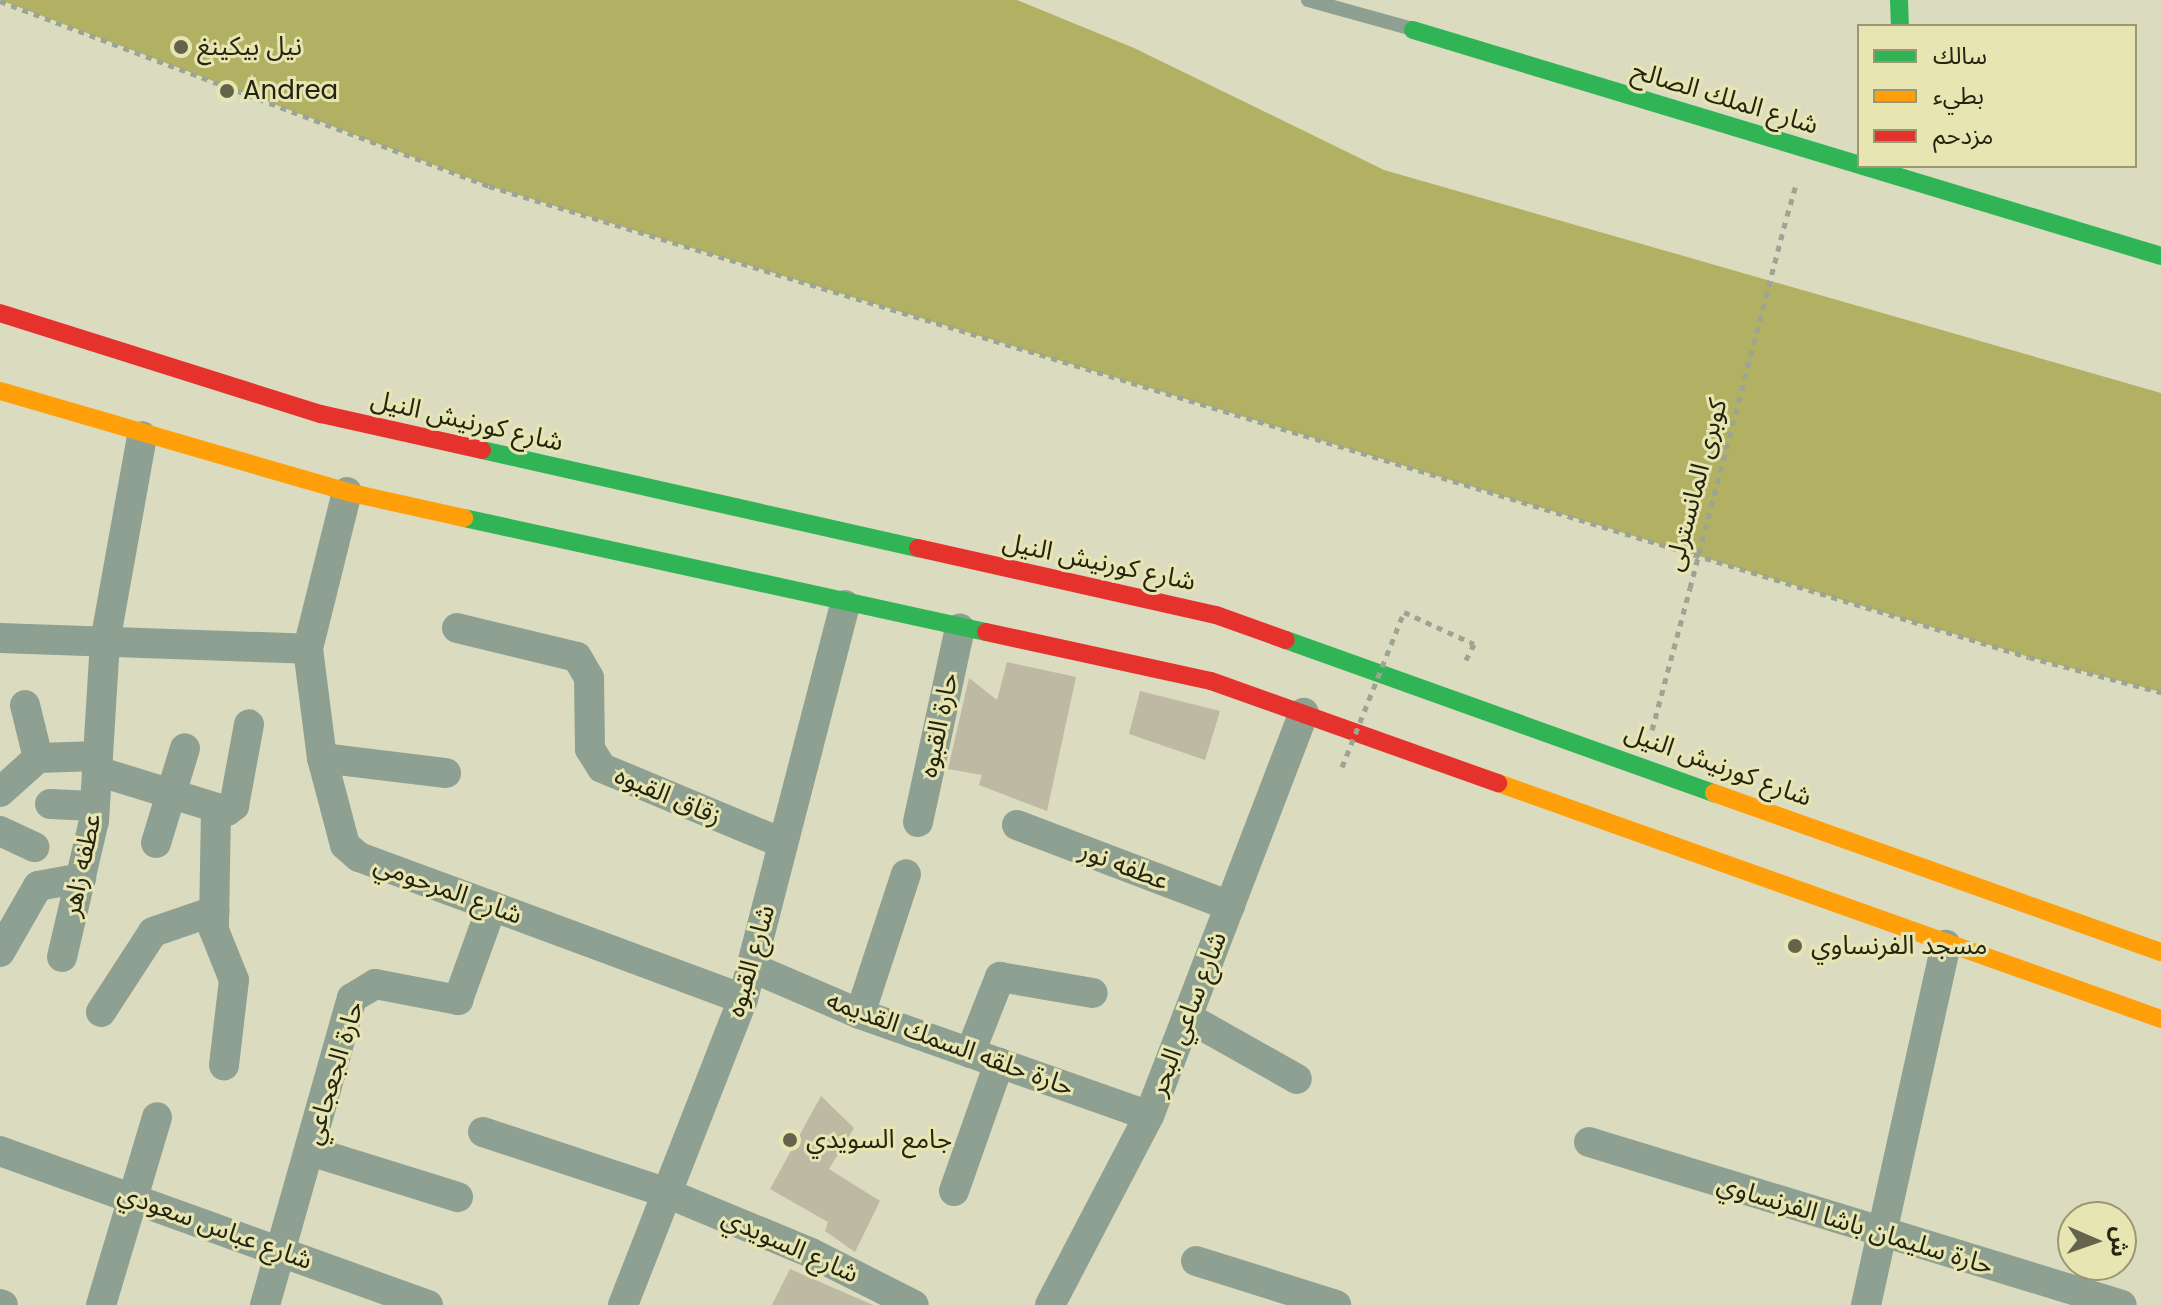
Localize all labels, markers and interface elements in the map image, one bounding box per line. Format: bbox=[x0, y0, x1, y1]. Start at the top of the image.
legend bbox=[1857, 24, 2137, 168]
place label: نيل بيكينغ bbox=[197, 31, 302, 63]
marker: نيل بيكينغ bbox=[172, 38, 190, 56]
text: سالك bbox=[1933, 39, 1987, 72]
street label: شارع الملك الصالح bbox=[1628, 55, 1822, 141]
place label: Andrea bbox=[243, 75, 338, 107]
text: بطيء bbox=[1933, 79, 1984, 112]
marker: Andrea bbox=[218, 82, 236, 100]
text: مزدحم bbox=[1933, 119, 1993, 152]
street label: شارع كورنيش النيل bbox=[368, 384, 566, 458]
street label: كوبرى المانسترلى bbox=[1658, 396, 1734, 574]
street label: شارع كورنيش النيل bbox=[1000, 526, 1198, 598]
street label: حارة القبوه bbox=[913, 670, 965, 780]
street label: شارع كورنيش النيل bbox=[1620, 717, 1816, 813]
street label: زقاق القبوه bbox=[610, 760, 726, 832]
street label: عطفه زاهر bbox=[56, 811, 108, 919]
street label: عطفه نور bbox=[1075, 835, 1173, 897]
street label: شارع المرحومي bbox=[370, 849, 526, 931]
street label: شارع القبوه bbox=[720, 901, 782, 1021]
street label: شارع ساعي البحر bbox=[1142, 927, 1234, 1101]
place label: مسجد الفرنساوي bbox=[1811, 930, 1987, 962]
marker: مسجد الفرنساوي bbox=[1786, 937, 1804, 955]
street label: حارة حلقه السمك القديمه bbox=[822, 985, 1078, 1103]
street label: حارة الجعجاعي bbox=[297, 998, 371, 1148]
place label: جامع السويدي bbox=[806, 1124, 952, 1156]
marker: جامع السويدي bbox=[781, 1131, 799, 1149]
street label: حارة سليمان باشا الفرنساوي bbox=[1713, 1168, 1997, 1282]
street label: شارع عباس سعودي bbox=[114, 1177, 316, 1277]
north arrow bbox=[2057, 1201, 2137, 1281]
street label: شارع السويدي bbox=[717, 1202, 863, 1290]
text: ش bbox=[2103, 1226, 2136, 1257]

